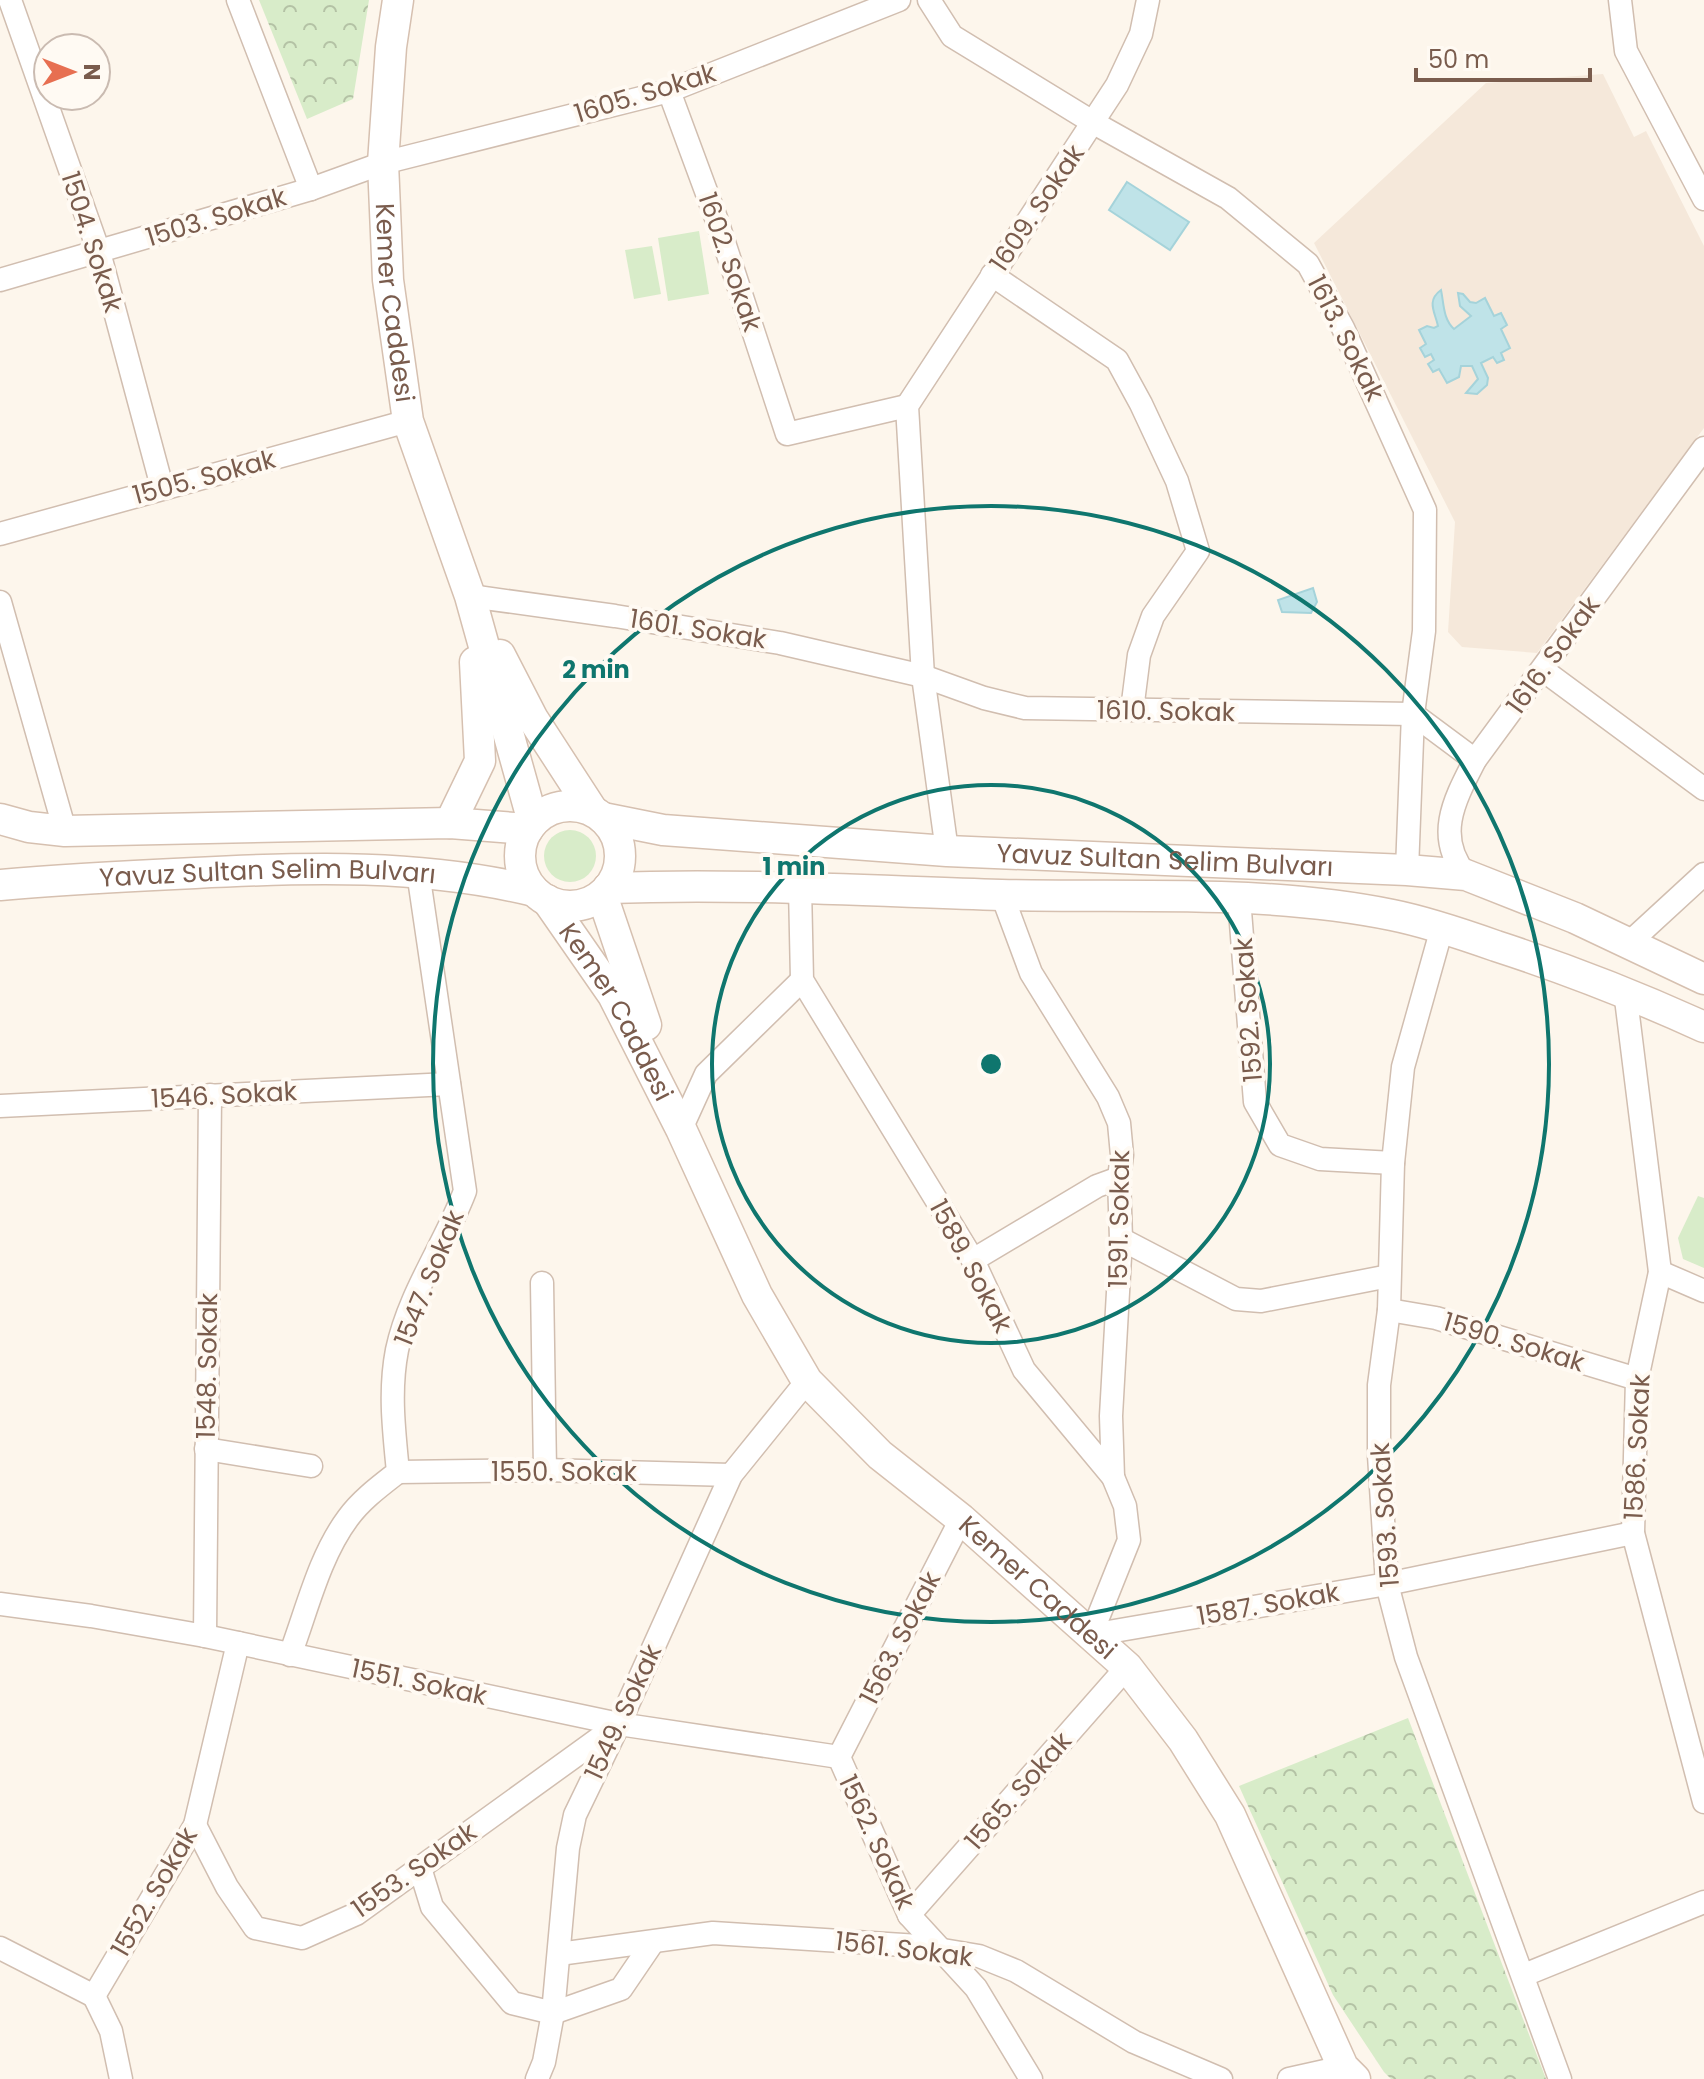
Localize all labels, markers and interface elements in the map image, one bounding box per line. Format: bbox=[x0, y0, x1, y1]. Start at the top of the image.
north arrow bbox=[32, 32, 112, 112]
scale bar bbox=[1416, 32, 1590, 82]
text: 50 m bbox=[1428, 43, 1489, 76]
street label: 1605. Sokak bbox=[570, 54, 721, 132]
text: N bbox=[76, 64, 107, 80]
street label: 1609. Sokak bbox=[981, 137, 1093, 279]
street label: 1504. Sokak bbox=[52, 167, 132, 318]
street label: 1503. Sokak bbox=[141, 178, 291, 255]
street label: 1602. Sokak bbox=[689, 188, 771, 337]
street label: Kemer Caddesi bbox=[367, 202, 423, 405]
street label: 1613. Sokak bbox=[1299, 269, 1393, 408]
street label: 1505. Sokak bbox=[129, 441, 280, 513]
street label: 1616. Sokak bbox=[1498, 588, 1609, 722]
street label: 1601. Sokak bbox=[627, 600, 770, 658]
text: 2 min bbox=[562, 653, 630, 686]
street label: 1610. Sokak bbox=[1097, 692, 1236, 730]
street label: Yavuz Sultan Selim Bulvarı bbox=[996, 835, 1334, 885]
text: 1 min bbox=[763, 850, 825, 883]
street label: Yavuz Sultan Selim Bulvarı bbox=[98, 851, 438, 896]
street label: Kemer Caddesi bbox=[550, 916, 682, 1107]
street label: 1592. Sokak bbox=[1225, 936, 1271, 1083]
centre of rings bbox=[977, 1050, 1005, 1078]
street label: 1546. Sokak bbox=[150, 1073, 299, 1117]
street label: 1591. Sokak bbox=[1100, 1149, 1138, 1288]
street label: 1589. Sokak bbox=[921, 1193, 1021, 1339]
street label: 1547. Sokak bbox=[385, 1204, 473, 1351]
street label: 1548. Sokak bbox=[188, 1292, 226, 1439]
street label: 1590. Sokak bbox=[1439, 1303, 1590, 1381]
street label: 1586. Sokak bbox=[1615, 1372, 1659, 1521]
street label: 1593. Sokak bbox=[1362, 1441, 1408, 1589]
street label: 1550. Sokak bbox=[491, 1454, 638, 1490]
street label: Kemer Caddesi bbox=[951, 1507, 1124, 1667]
street label: 1563. Sokak bbox=[851, 1565, 949, 1711]
street label: 1587. Sokak bbox=[1194, 1574, 1343, 1634]
street label: 1549. Sokak bbox=[576, 1638, 670, 1786]
street label: 1551. Sokak bbox=[348, 1650, 491, 1714]
street label: 1565. Sokak bbox=[956, 1724, 1080, 1858]
street label: 1562. Sokak bbox=[830, 1769, 924, 1916]
street label: 1553. Sokak bbox=[344, 1813, 484, 1926]
street label: 1552. Sokak bbox=[102, 1820, 206, 1964]
street label: 1561. Sokak bbox=[833, 1923, 975, 1975]

